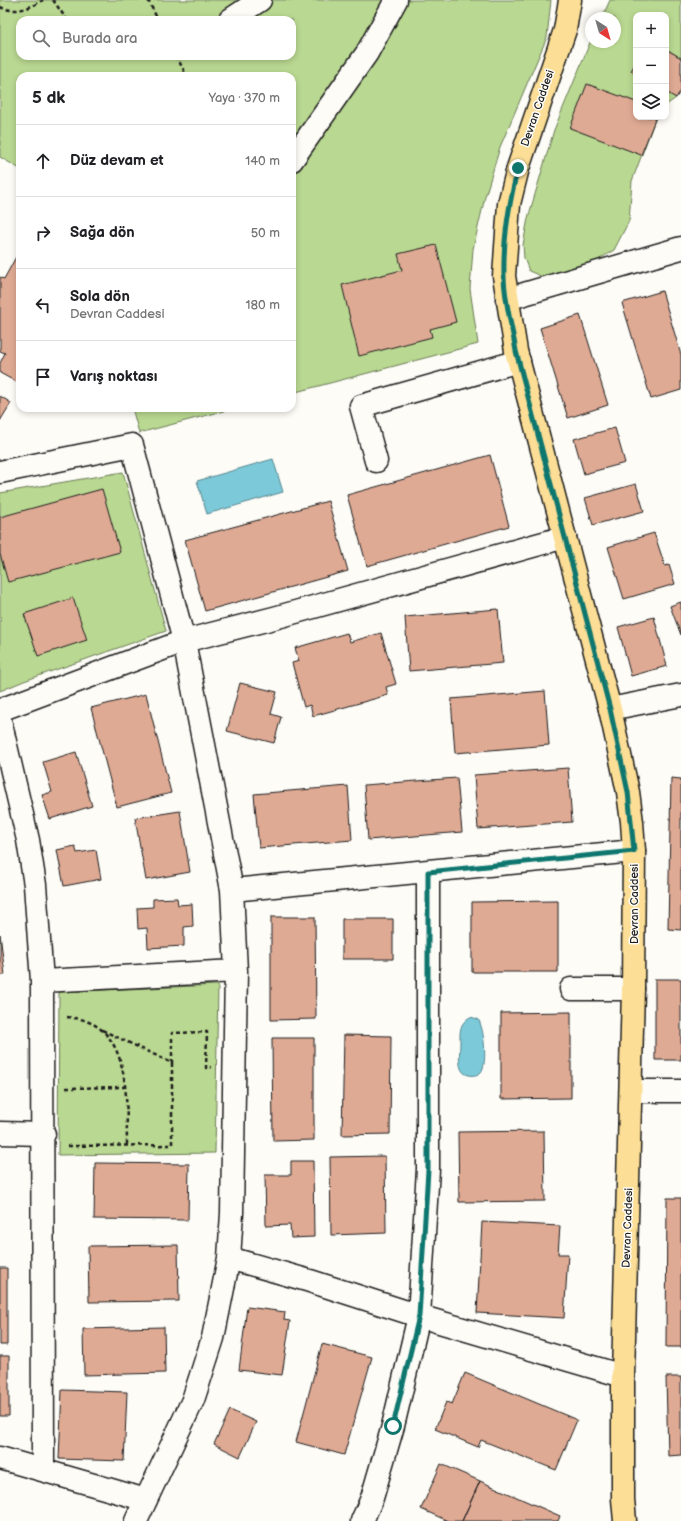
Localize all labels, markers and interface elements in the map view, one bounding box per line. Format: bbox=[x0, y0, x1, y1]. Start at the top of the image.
north arrow bbox=[585, 12, 621, 48]
map controls bbox=[633, 12, 669, 120]
button: + bbox=[633, 12, 669, 48]
search box bbox=[16, 16, 296, 60]
icon: search bbox=[30, 27, 52, 49]
text: Burada ara bbox=[62, 29, 137, 48]
button: − bbox=[633, 48, 669, 84]
street label: Devran Caddesi bbox=[518, 68, 557, 148]
button: layers bbox=[633, 84, 669, 120]
text: 5 dk bbox=[32, 88, 65, 108]
text: Yaya · 370 m bbox=[209, 90, 280, 106]
icon: ahead bbox=[32, 150, 54, 172]
text: Düz devam et bbox=[70, 151, 164, 170]
text: 140 m bbox=[245, 153, 280, 169]
route end bbox=[509, 159, 527, 177]
icon: right bbox=[32, 222, 54, 244]
text: Sağa dön bbox=[70, 223, 135, 242]
text: 50 m bbox=[251, 225, 280, 241]
text: Sola dön bbox=[70, 287, 130, 306]
icon: left bbox=[32, 294, 54, 316]
text: 180 m bbox=[245, 297, 280, 313]
text: Devran Caddesi bbox=[70, 306, 165, 322]
icon: arrive bbox=[32, 366, 54, 388]
text: Varış noktası bbox=[70, 367, 157, 386]
street label: Devran Caddesi bbox=[628, 864, 641, 944]
street label: Devran Caddesi bbox=[620, 1187, 635, 1268]
route start bbox=[384, 1417, 402, 1435]

